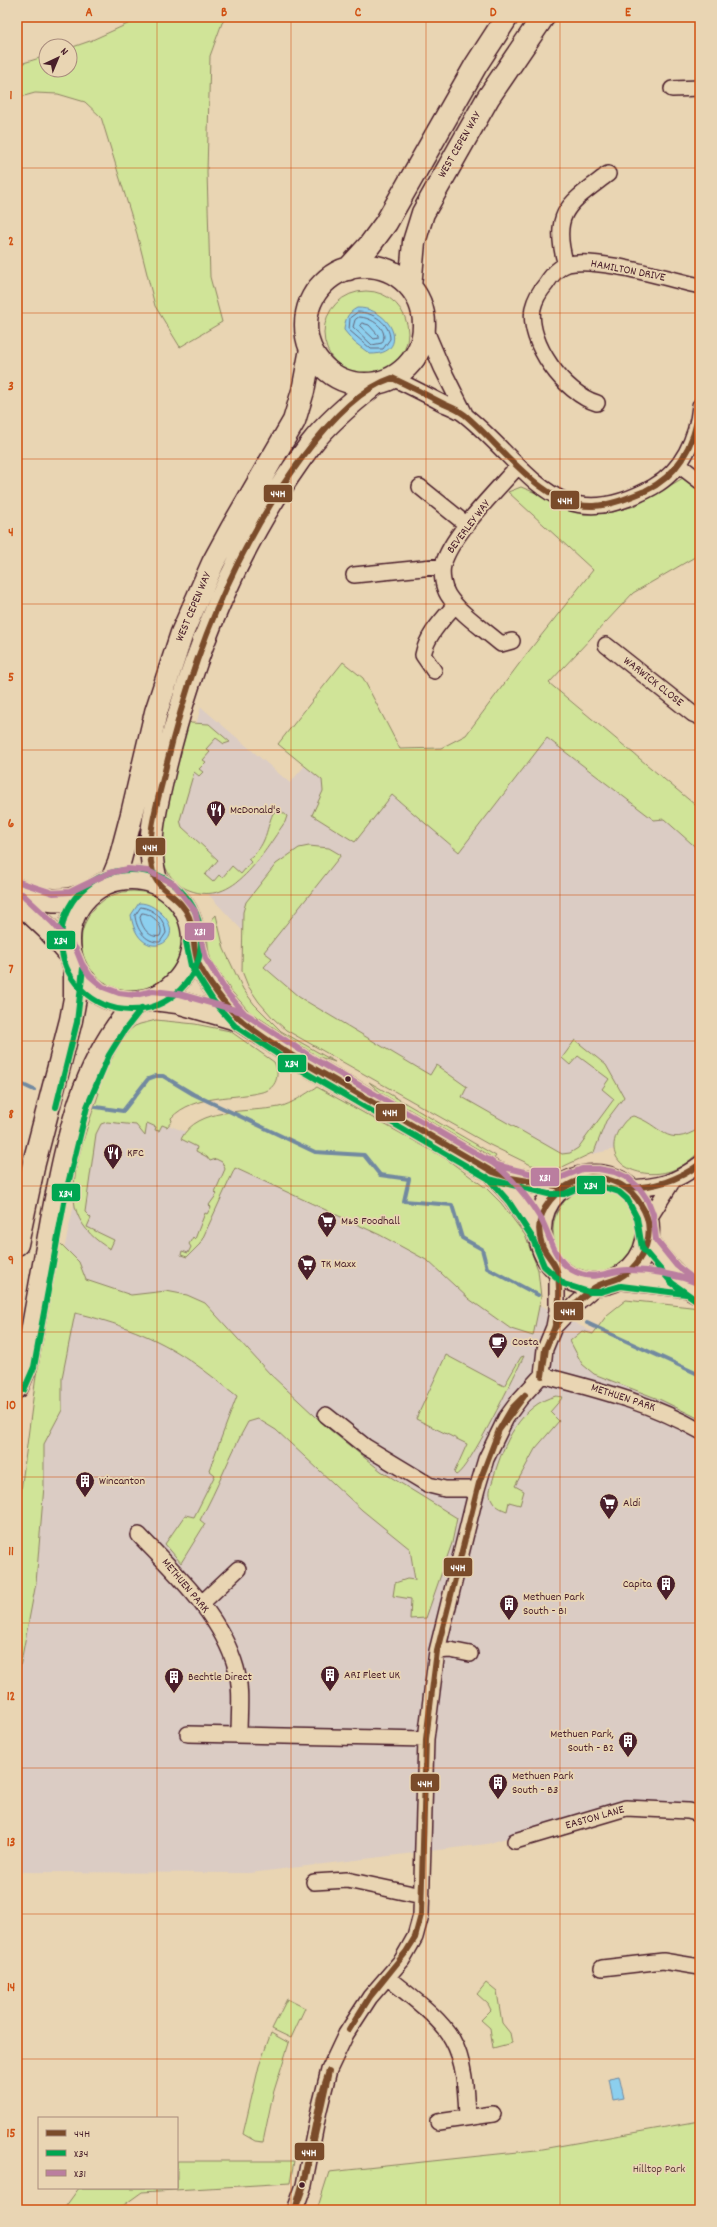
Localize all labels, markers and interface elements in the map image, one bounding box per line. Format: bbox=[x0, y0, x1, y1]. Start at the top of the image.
text: A bbox=[85, 4, 93, 23]
text: B bbox=[221, 4, 227, 23]
text: C bbox=[355, 4, 362, 23]
text: D bbox=[490, 4, 497, 23]
text: E bbox=[625, 4, 632, 23]
north arrow bbox=[38, 38, 78, 78]
text: N bbox=[56, 45, 71, 60]
text: 1 bbox=[10, 87, 13, 106]
street label: WEST CEPEN WAY bbox=[434, 108, 486, 181]
text: 2 bbox=[8, 233, 14, 252]
street label: HAMILTON DRIVE bbox=[589, 255, 667, 287]
text: 3 bbox=[8, 378, 14, 397]
line badge: 44H bbox=[263, 484, 293, 503]
text: 44H bbox=[271, 487, 286, 503]
line badge: 44H bbox=[550, 490, 580, 510]
text: 44H bbox=[558, 494, 573, 510]
street label: BEVERLEY WAY bbox=[443, 496, 495, 557]
text: 4 bbox=[8, 524, 14, 543]
street label: WEST CEPEN WAY bbox=[172, 569, 217, 644]
street label: WARWICK CLOSE bbox=[619, 653, 687, 711]
text: 5 bbox=[8, 669, 14, 688]
restaurant icon: McDonald's bbox=[205, 799, 227, 827]
place label: McDonald's bbox=[230, 802, 280, 819]
text: 6 bbox=[8, 815, 15, 834]
line badge: 44H bbox=[135, 837, 166, 856]
text: 44H bbox=[143, 841, 158, 857]
line badge: X31 bbox=[184, 922, 215, 941]
text: X31 bbox=[194, 925, 206, 941]
line badge: X34 bbox=[46, 930, 76, 950]
text: X34 bbox=[54, 934, 68, 950]
text: 7 bbox=[9, 961, 14, 980]
line badge: X34 bbox=[277, 1054, 307, 1073]
text: X34 bbox=[285, 1057, 299, 1073]
unlabelled marker bbox=[343, 1074, 353, 1084]
line badge: 44H bbox=[375, 1103, 406, 1122]
text: 8 bbox=[8, 1106, 14, 1125]
text: 44H bbox=[383, 1106, 398, 1122]
restaurant icon: KFC bbox=[102, 1142, 124, 1170]
place label: KFC bbox=[127, 1145, 144, 1162]
line badge: X31 bbox=[530, 1167, 560, 1187]
text: X31 bbox=[539, 1171, 551, 1187]
line badge: X34 bbox=[576, 1175, 606, 1195]
text: X34 bbox=[584, 1179, 598, 1195]
line badge: X34 bbox=[51, 1183, 81, 1202]
text: X34 bbox=[59, 1187, 73, 1203]
supermarket icon: M&S Foodhall bbox=[316, 1210, 338, 1238]
place label: M&S Foodhall bbox=[341, 1213, 400, 1230]
text: 9 bbox=[8, 1252, 14, 1271]
supermarket icon: TK Maxx bbox=[296, 1253, 318, 1281]
place label: TK Maxx bbox=[321, 1256, 356, 1273]
line badge: 44H bbox=[553, 1301, 584, 1321]
text: 44H bbox=[561, 1305, 576, 1321]
cafe icon: Costa bbox=[487, 1331, 509, 1359]
place label: Costa bbox=[512, 1334, 539, 1351]
street label: METHUEN PARK bbox=[589, 1380, 658, 1417]
text: 10 bbox=[6, 1397, 16, 1416]
building icon: Wincanton bbox=[74, 1470, 96, 1498]
place label: Wincanton bbox=[99, 1473, 145, 1490]
supermarket icon: Aldi bbox=[598, 1492, 620, 1520]
place label: Aldi bbox=[623, 1495, 640, 1512]
text: 11 bbox=[8, 1543, 14, 1562]
street label: METHUEN PARK bbox=[157, 1555, 213, 1617]
line badge: 44H bbox=[443, 1557, 473, 1577]
text: 44H bbox=[451, 1561, 466, 1577]
building icon: Capita bbox=[655, 1573, 677, 1601]
place label: Capita bbox=[623, 1576, 652, 1593]
place label: Methuen Park South - B1 bbox=[523, 1589, 585, 1620]
building icon: Methuen Park South - B1 bbox=[498, 1593, 520, 1621]
building icon: ARI Fleet UK bbox=[319, 1664, 341, 1692]
building icon: Bechtle Direct bbox=[163, 1666, 185, 1694]
place label: ARI Fleet UK bbox=[344, 1667, 401, 1684]
place label: Bechtle Direct bbox=[188, 1669, 253, 1686]
text: 12 bbox=[7, 1688, 16, 1707]
place label: Methuen Park, South - B2 bbox=[550, 1726, 614, 1757]
building icon: Methuen Park, South - B2 bbox=[617, 1730, 639, 1758]
place label: Methuen Park South - B3 bbox=[512, 1768, 574, 1799]
building icon: Methuen Park South - B3 bbox=[487, 1772, 509, 1800]
line badge: 44H bbox=[410, 1773, 440, 1792]
text: 44H bbox=[418, 1777, 433, 1793]
street label: EASTON LANE bbox=[564, 1801, 627, 1835]
text: 13 bbox=[7, 1834, 16, 1853]
text: 14 bbox=[7, 1979, 15, 1998]
legend bbox=[38, 2117, 178, 2189]
text: 15 bbox=[7, 2125, 15, 2144]
text: 44H bbox=[74, 2126, 90, 2143]
line badge: 44H bbox=[294, 2142, 325, 2161]
text: X34 bbox=[74, 2146, 89, 2163]
text: 44H bbox=[302, 2146, 317, 2162]
park label: Hilltop Park bbox=[633, 2161, 685, 2178]
text: X31 bbox=[74, 2166, 86, 2183]
unlabelled marker bbox=[297, 2180, 307, 2190]

